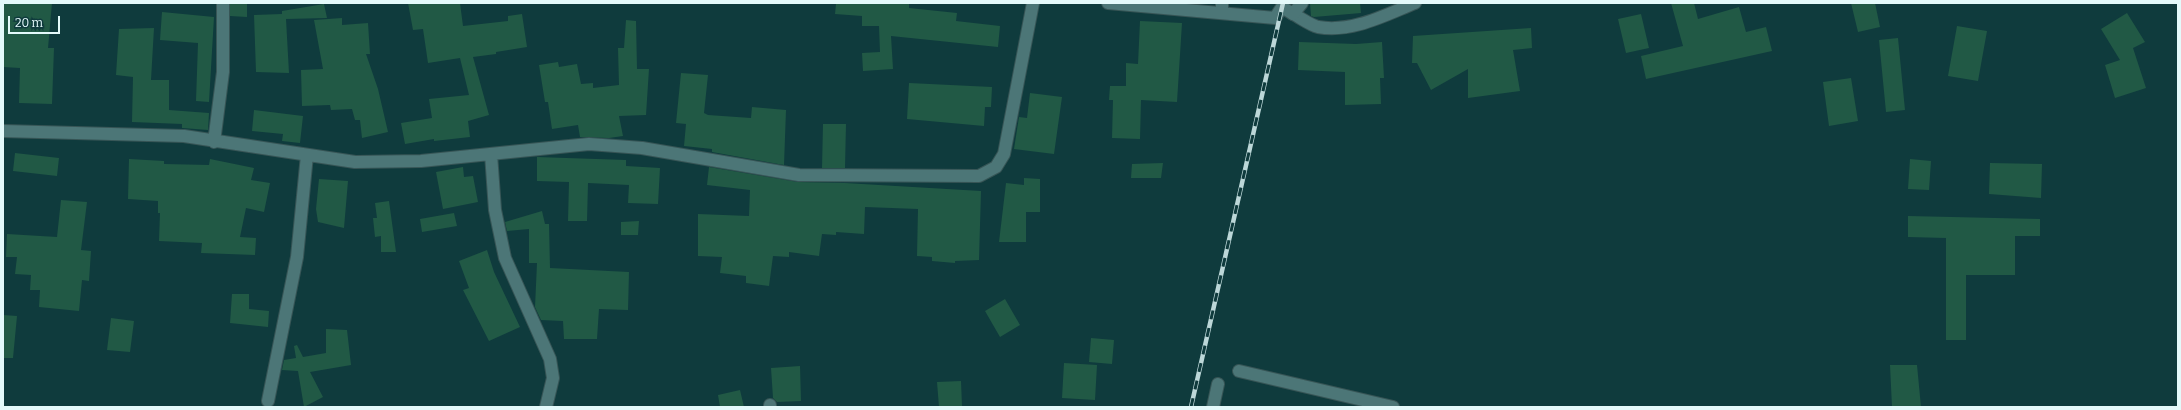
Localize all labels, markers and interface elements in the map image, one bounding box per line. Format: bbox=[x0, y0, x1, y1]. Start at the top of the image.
scale bar bbox=[10, 8, 62, 34]
text: 20 m bbox=[15, 16, 43, 30]

